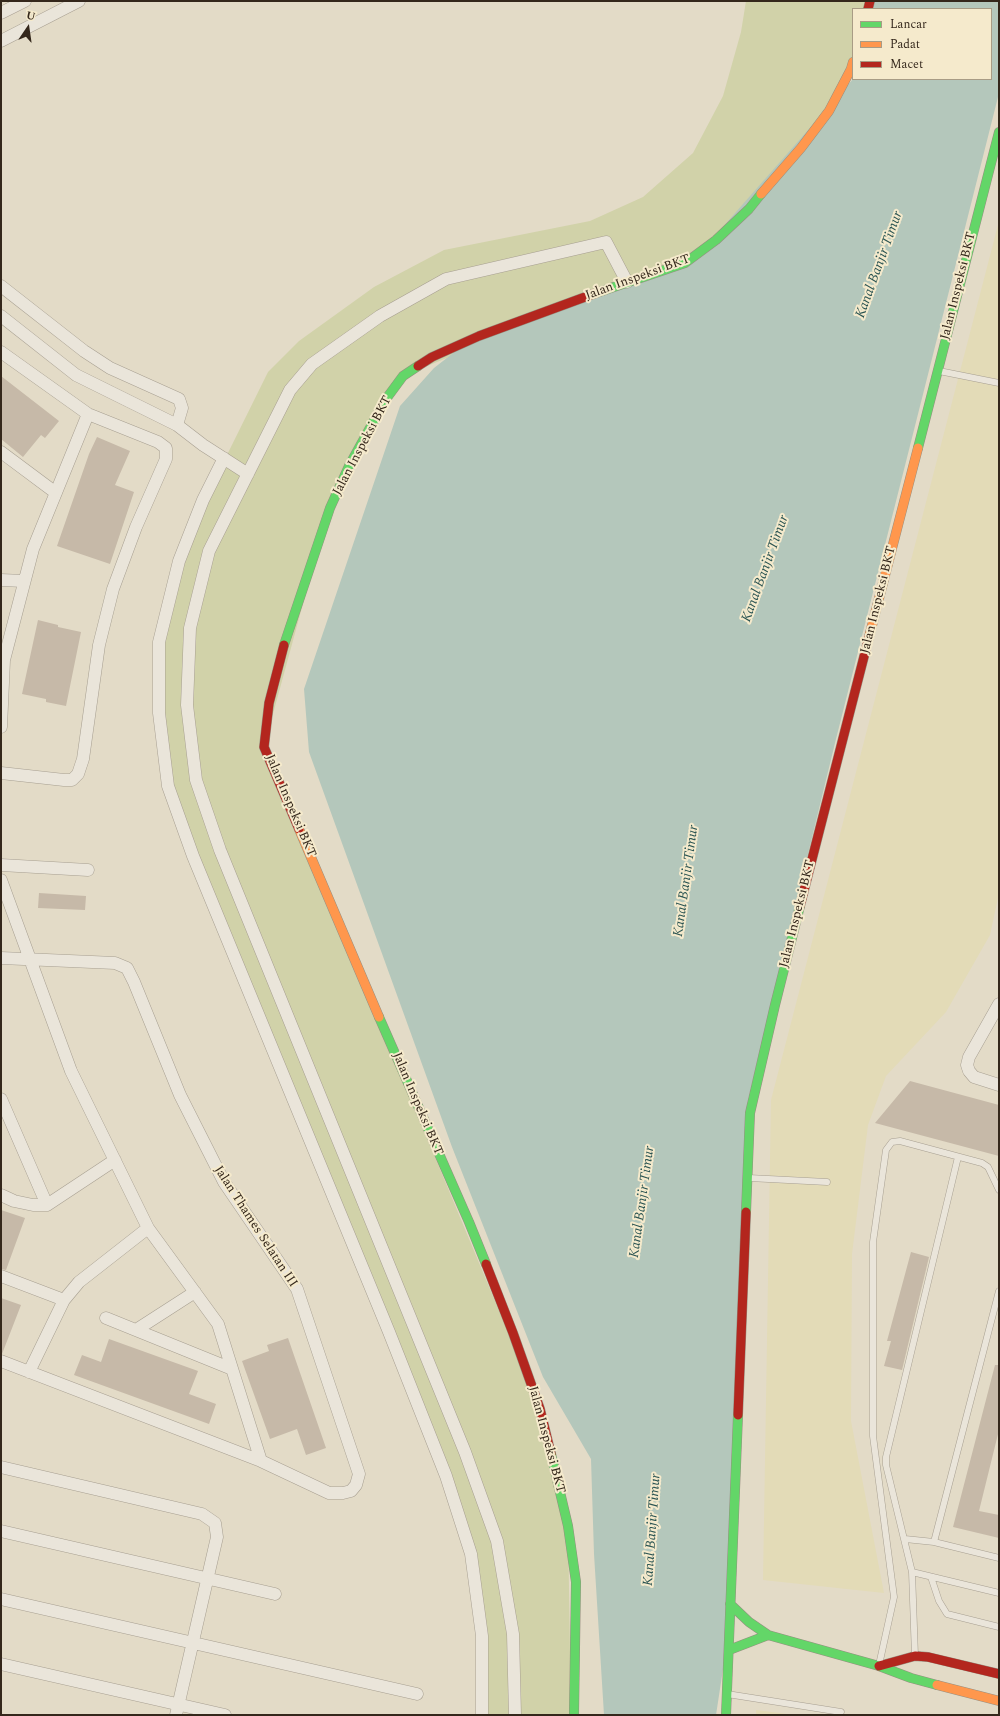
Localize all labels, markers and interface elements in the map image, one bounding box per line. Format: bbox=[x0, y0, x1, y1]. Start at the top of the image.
text: U bbox=[24, 7, 37, 25]
north arrow bbox=[8, 8, 48, 48]
legend bbox=[852, 8, 992, 80]
text: Lancar bbox=[890, 15, 927, 34]
text: Padat bbox=[890, 35, 920, 54]
text: Macet bbox=[890, 55, 923, 74]
water label: Kanal Banjir Timur bbox=[853, 209, 907, 321]
street label: Jalan Inspeksi BKT bbox=[938, 231, 980, 341]
street label: Jalan Inspeksi BKT bbox=[583, 252, 693, 304]
street label: Jalan Inspeksi BKT bbox=[330, 394, 396, 498]
water label: Kanal Banjir Timur bbox=[739, 513, 793, 625]
street label: Jalan Inspeksi BKT bbox=[858, 545, 900, 655]
street label: Jalan Inspeksi BKT bbox=[261, 752, 319, 860]
water label: Kanal Banjir Timur bbox=[671, 824, 703, 938]
street label: Jalan Inspeksi BKT bbox=[777, 859, 819, 969]
street label: Jalan Inspeksi BKT bbox=[388, 1050, 446, 1158]
water label: Kanal Banjir Timur bbox=[627, 1145, 659, 1259]
street label: Jalan Thames Selatan III bbox=[210, 1163, 300, 1291]
street label: Jalan Inspeksi BKT bbox=[524, 1385, 568, 1495]
water label: Kanal Banjir Timur bbox=[641, 1473, 665, 1587]

